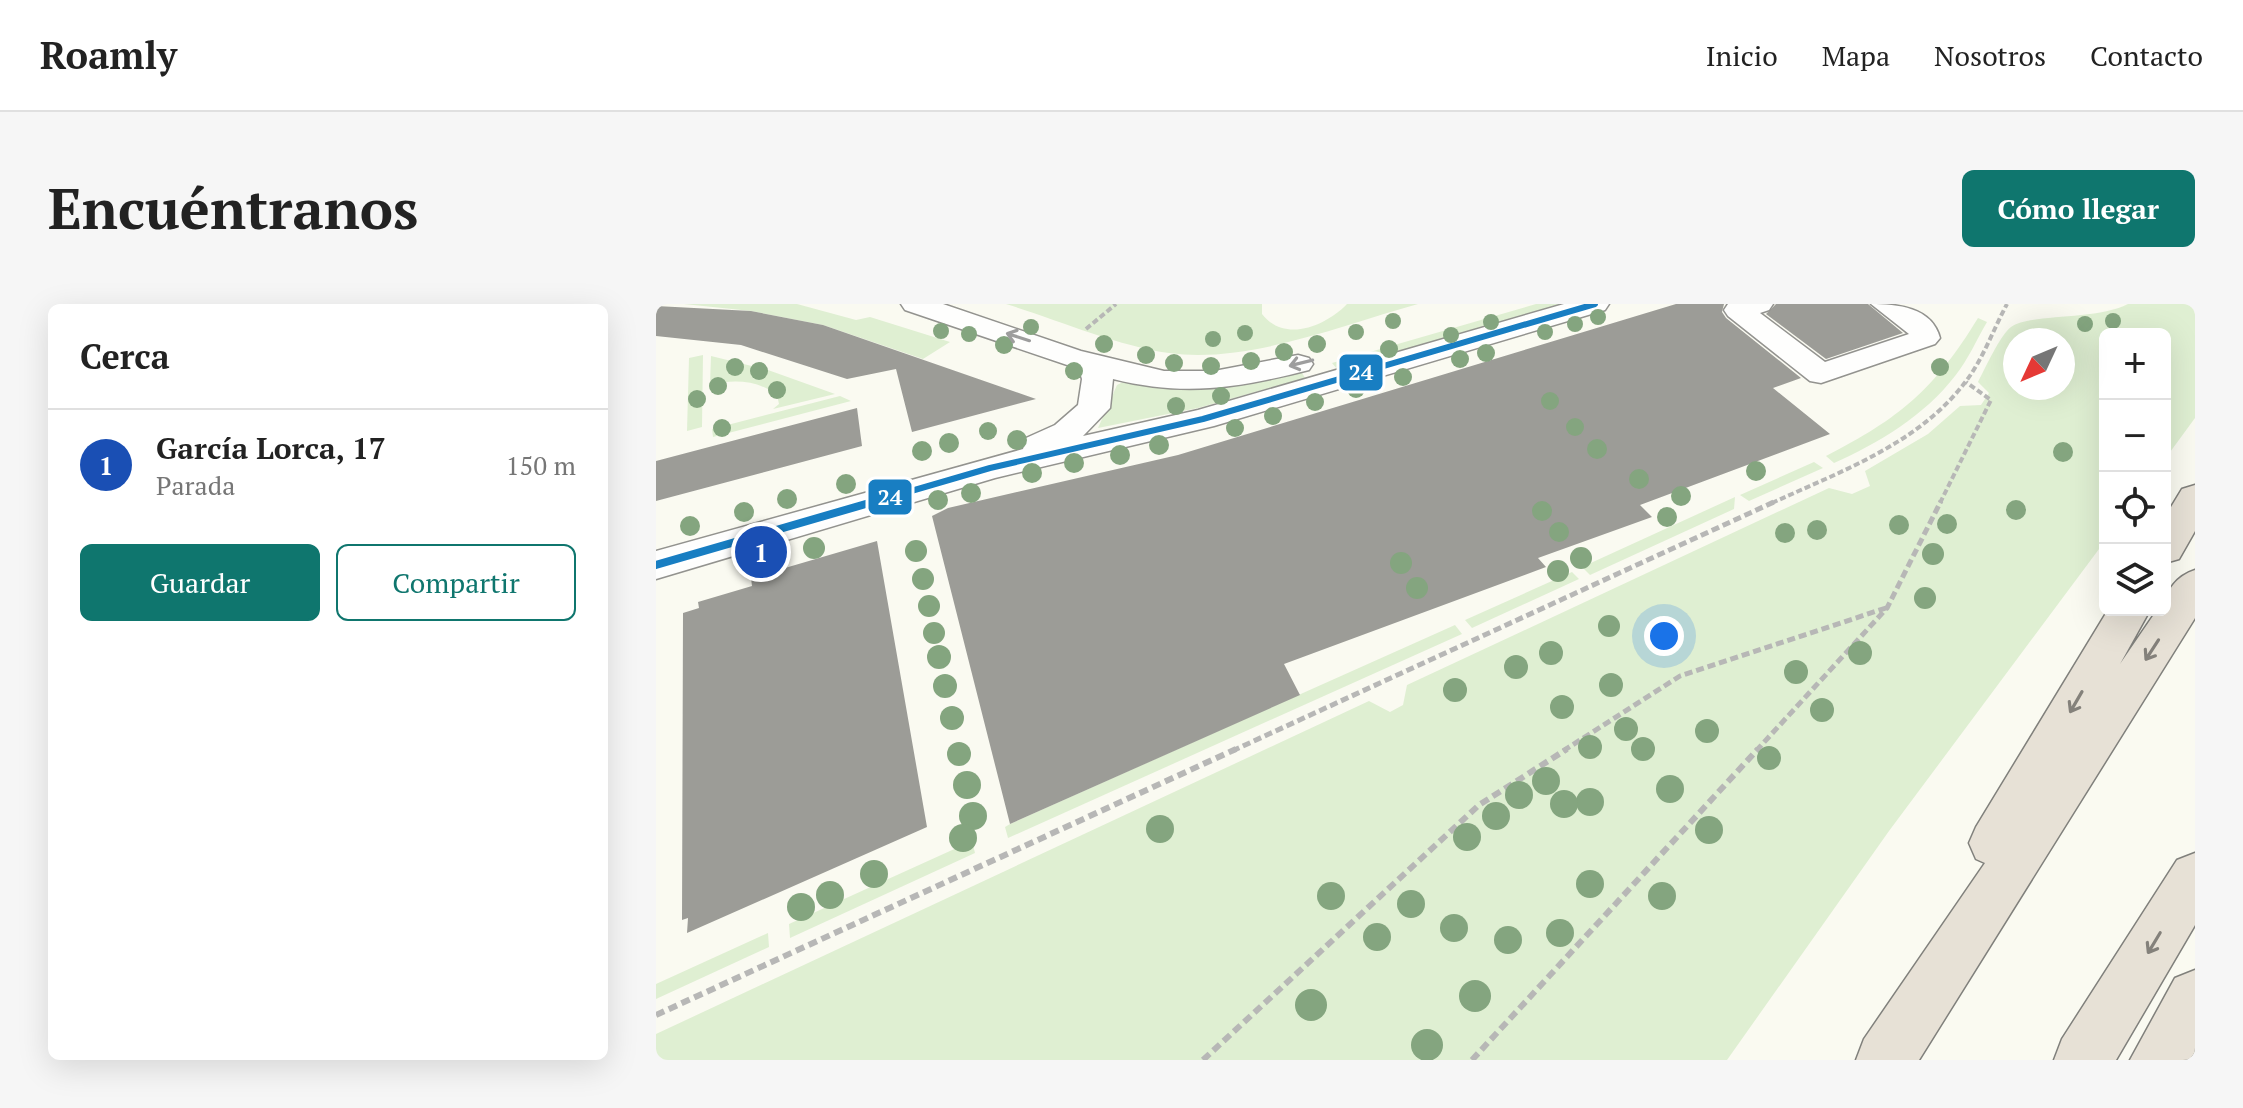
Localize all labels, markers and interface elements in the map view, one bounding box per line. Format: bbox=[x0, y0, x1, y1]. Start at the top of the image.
text: Roamly bbox=[40, 30, 177, 80]
text: Inicio bbox=[1706, 37, 1778, 74]
text: Mapa bbox=[1822, 37, 1890, 74]
text: Nosotros bbox=[1934, 37, 2046, 74]
text: Contacto bbox=[2090, 37, 2203, 74]
button: Cómo llegar bbox=[1962, 170, 2195, 247]
text: Encuéntranos bbox=[48, 171, 418, 245]
north arrow bbox=[2003, 328, 2075, 400]
map controls bbox=[2099, 328, 2171, 616]
button: + bbox=[2099, 328, 2171, 400]
one-way arrow bbox=[1006, 329, 1031, 344]
text: Cerca bbox=[80, 334, 170, 379]
line badge: 24 bbox=[1338, 353, 1384, 392]
one-way arrow bbox=[1289, 356, 1314, 371]
text: 24 bbox=[1349, 357, 1374, 386]
button: − bbox=[2099, 400, 2171, 472]
text: García Lorca, 17 bbox=[156, 428, 386, 468]
text: 1 bbox=[99, 448, 113, 482]
text: 150 m bbox=[506, 448, 576, 482]
text: Parada bbox=[156, 468, 235, 502]
button: locate bbox=[2099, 472, 2171, 544]
line badge: 24 bbox=[867, 478, 913, 516]
text: 24 bbox=[878, 482, 903, 511]
pin: 1 bbox=[735, 522, 787, 582]
button: Guardar bbox=[80, 544, 320, 621]
button: Compartir bbox=[336, 544, 576, 621]
button: layers bbox=[2099, 544, 2171, 616]
your location bbox=[1644, 616, 1684, 656]
one-way arrow bbox=[2144, 639, 2161, 661]
one-way arrow bbox=[2068, 689, 2083, 713]
one-way arrow bbox=[2146, 931, 2162, 954]

